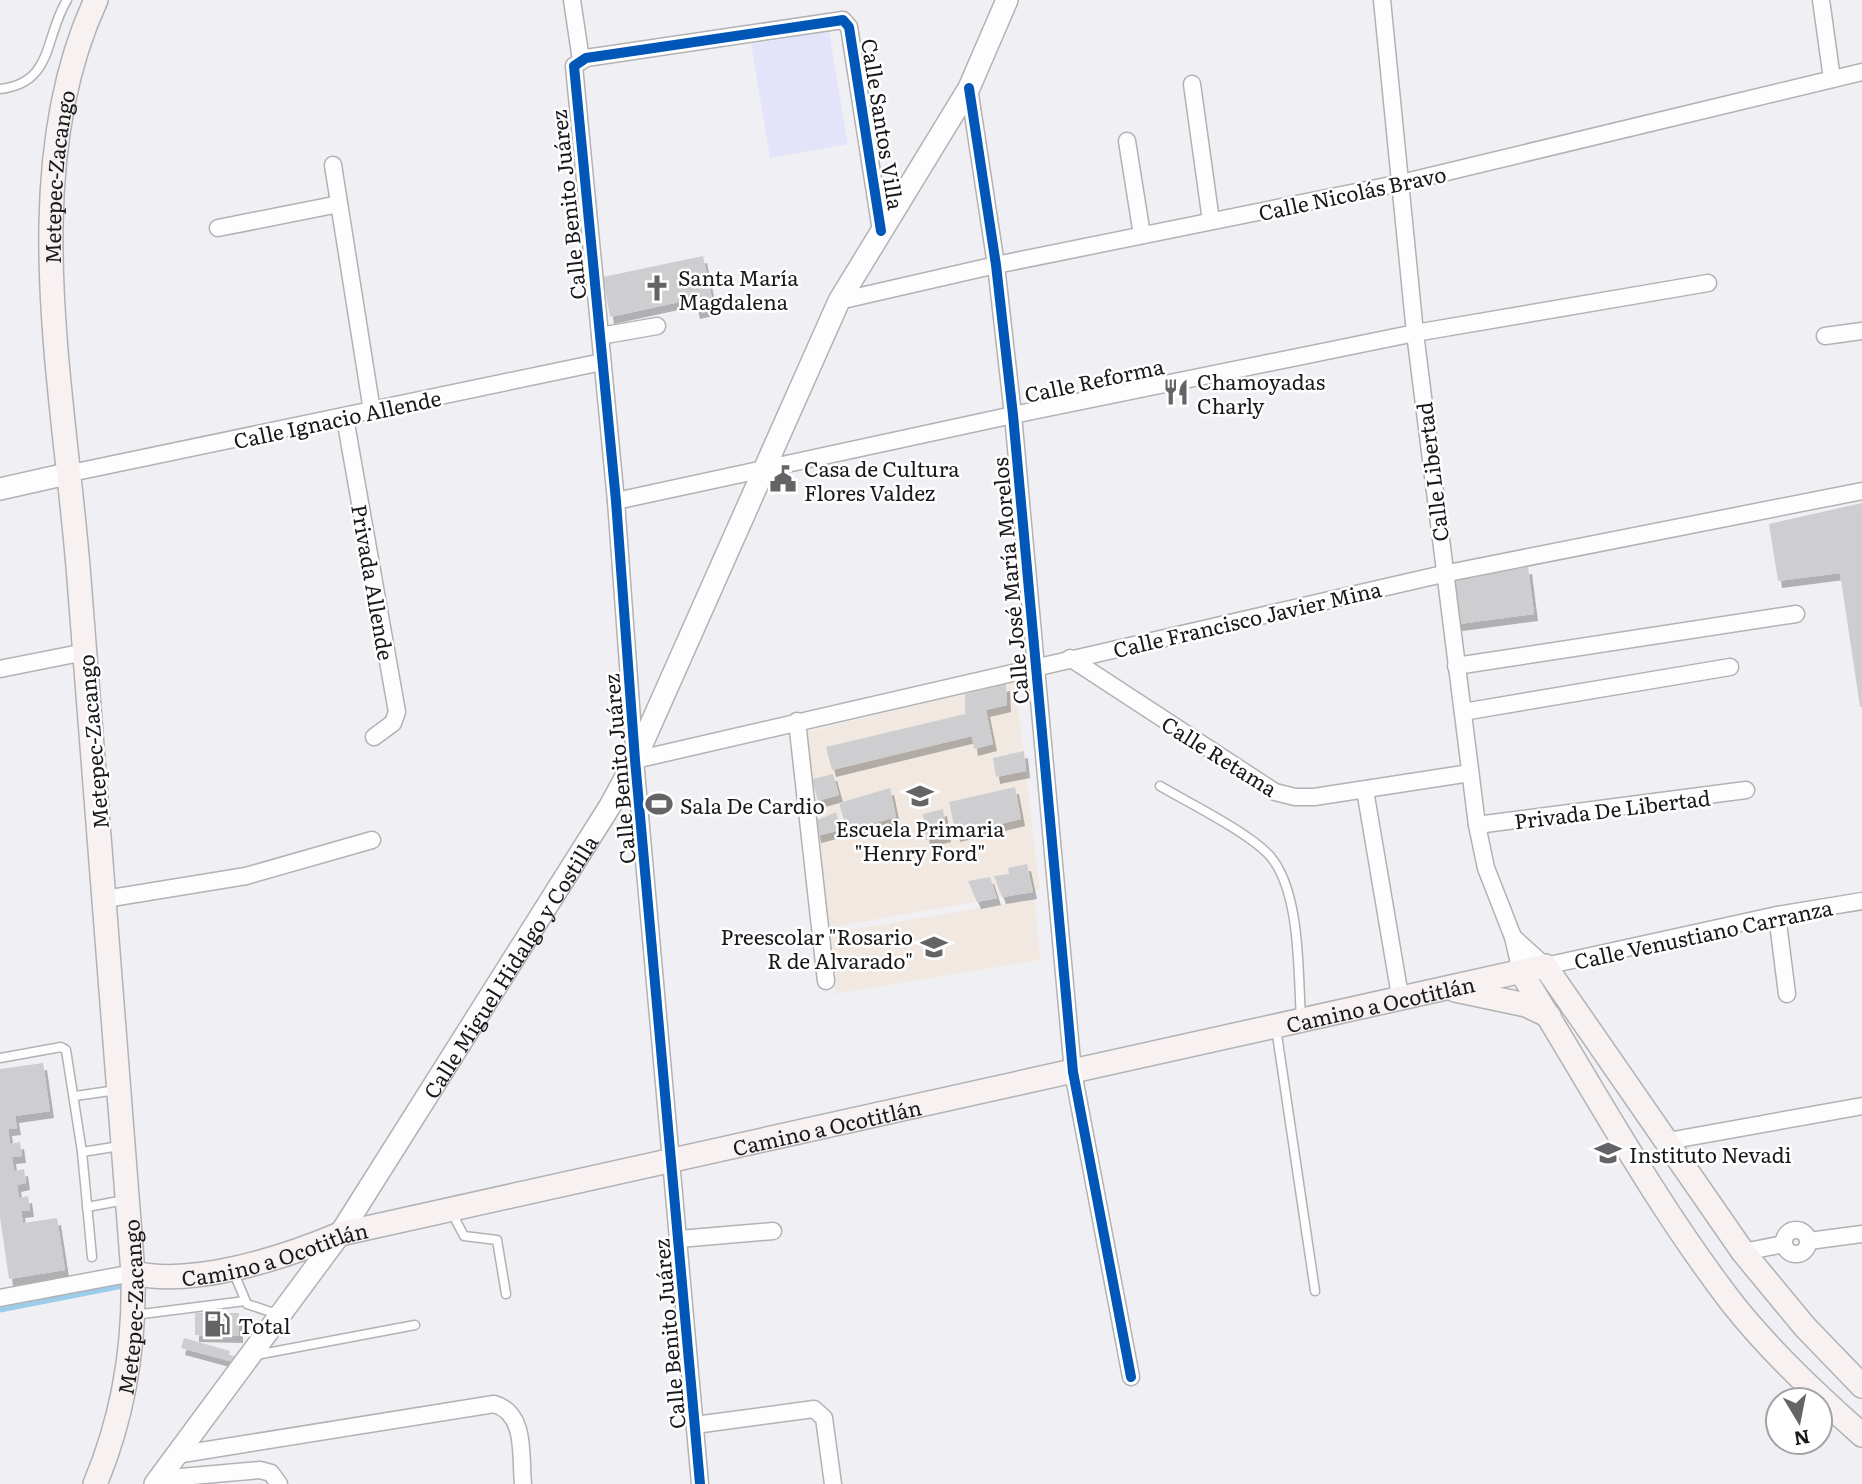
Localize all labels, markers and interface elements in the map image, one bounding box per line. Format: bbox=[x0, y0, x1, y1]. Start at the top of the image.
street label: Calle Santos Villa bbox=[855, 36, 913, 213]
street label: Metepec-Zacango bbox=[35, 87, 81, 264]
street label: Calle Benito Juárez bbox=[542, 109, 592, 301]
street label: Calle Nicolás Bravo bbox=[1255, 157, 1449, 227]
place label: Santa María Magdalena bbox=[678, 261, 799, 316]
church icon: Santa María Magdalena bbox=[642, 273, 672, 303]
street label: Calle Reforma bbox=[1021, 349, 1167, 409]
place label: Chamoyadas Charly bbox=[1197, 365, 1325, 420]
restaurant icon: Chamoyadas Charly bbox=[1161, 377, 1191, 407]
street label: Calle Ignacio Allende bbox=[230, 381, 444, 455]
street label: Calle Libertad bbox=[1407, 400, 1455, 544]
place label: Casa de Cultura Flores Valdez bbox=[804, 452, 960, 507]
street label: Calle José María Morelos bbox=[983, 456, 1035, 706]
public building icon: Casa de Cultura Flores Valdez bbox=[768, 464, 798, 494]
street label: Privada Allende bbox=[345, 502, 403, 663]
street label: Calle Francisco Javier Mina bbox=[1110, 572, 1385, 664]
street label: Metepec-Zacango bbox=[69, 653, 115, 831]
street label: Calle Benito Juárez bbox=[594, 673, 642, 865]
street label: Calle Retama bbox=[1156, 707, 1284, 803]
school or university icon: Escuela Primaria "Henry Ford" bbox=[905, 781, 935, 811]
street label: Privada De Libertad bbox=[1512, 781, 1712, 835]
sports icon: Sala De Cardio bbox=[644, 789, 674, 819]
place label: Sala De Cardio bbox=[680, 789, 825, 820]
place label: Escuela Primaria "Henry Ford" bbox=[835, 812, 1005, 867]
street label: Calle Miguel Hidalgo y Costilla bbox=[414, 827, 604, 1104]
street label: Calle Venustiano Carranza bbox=[1571, 890, 1836, 976]
place label: Preescolar "Rosario R de Alvarado" bbox=[720, 920, 913, 975]
school or university icon: Preescolar "Rosario R de Alvarado" bbox=[919, 932, 949, 962]
street label: Camino a Ocotitlán bbox=[1283, 967, 1478, 1039]
street label: Camino a Ocotitlán bbox=[729, 1090, 924, 1162]
school or university icon: Instituto Nevadi bbox=[1593, 1138, 1623, 1168]
place label: Instituto Nevadi bbox=[1629, 1138, 1792, 1169]
street label: Camino a Ocotitlán bbox=[180, 1213, 371, 1292]
street label: Metepec-Zacango bbox=[108, 1218, 149, 1397]
street label: Calle Benito Juárez bbox=[644, 1238, 692, 1430]
fuel station icon: Total bbox=[202, 1309, 232, 1339]
place label: Total bbox=[238, 1309, 291, 1340]
north arrow bbox=[1764, 1386, 1834, 1456]
text: N bbox=[1792, 1424, 1812, 1454]

